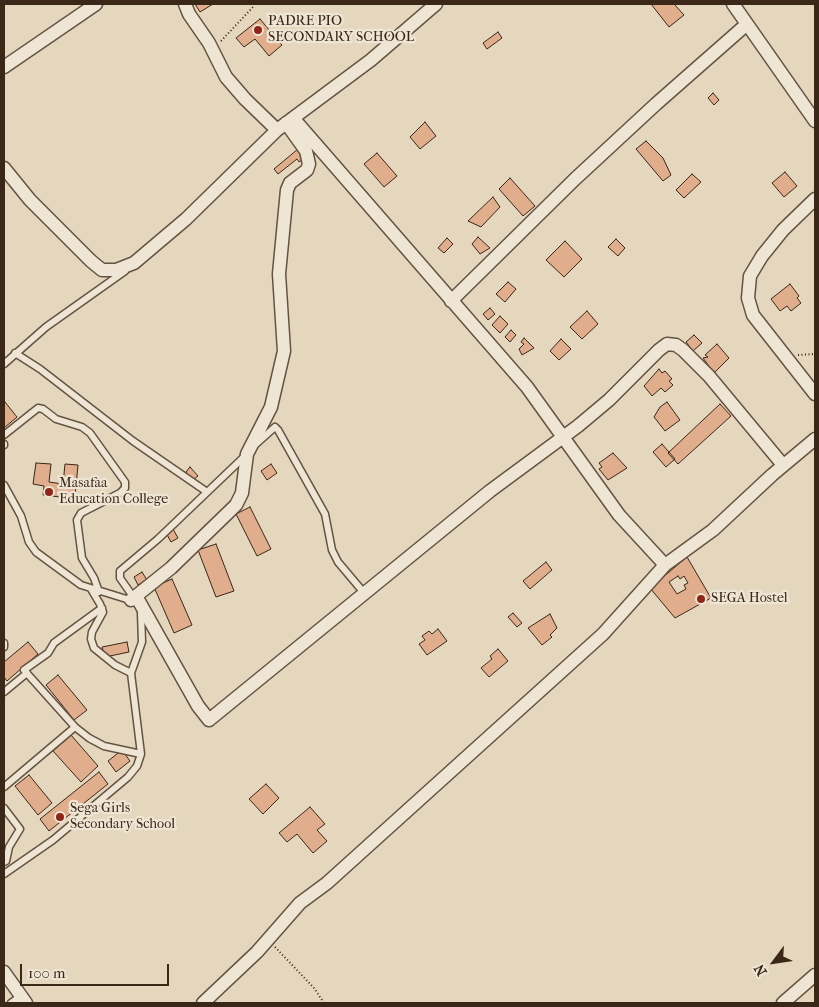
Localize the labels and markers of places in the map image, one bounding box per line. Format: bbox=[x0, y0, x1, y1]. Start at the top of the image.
place label: PADRE PIO SECONDARY SCHOOL bbox=[268, 14, 414, 46]
marker: PADRE PIO SECONDARY SCHOOL bbox=[252, 24, 264, 36]
place label: Masafaa Education College bbox=[59, 476, 168, 508]
marker: Masafaa Education College bbox=[43, 486, 55, 498]
place label: SEGA Hostel bbox=[711, 591, 788, 607]
marker: SEGA Hostel bbox=[695, 593, 707, 605]
place label: Sega Girls Secondary School bbox=[70, 801, 175, 834]
marker: Sega Girls Secondary School bbox=[54, 811, 66, 823]

